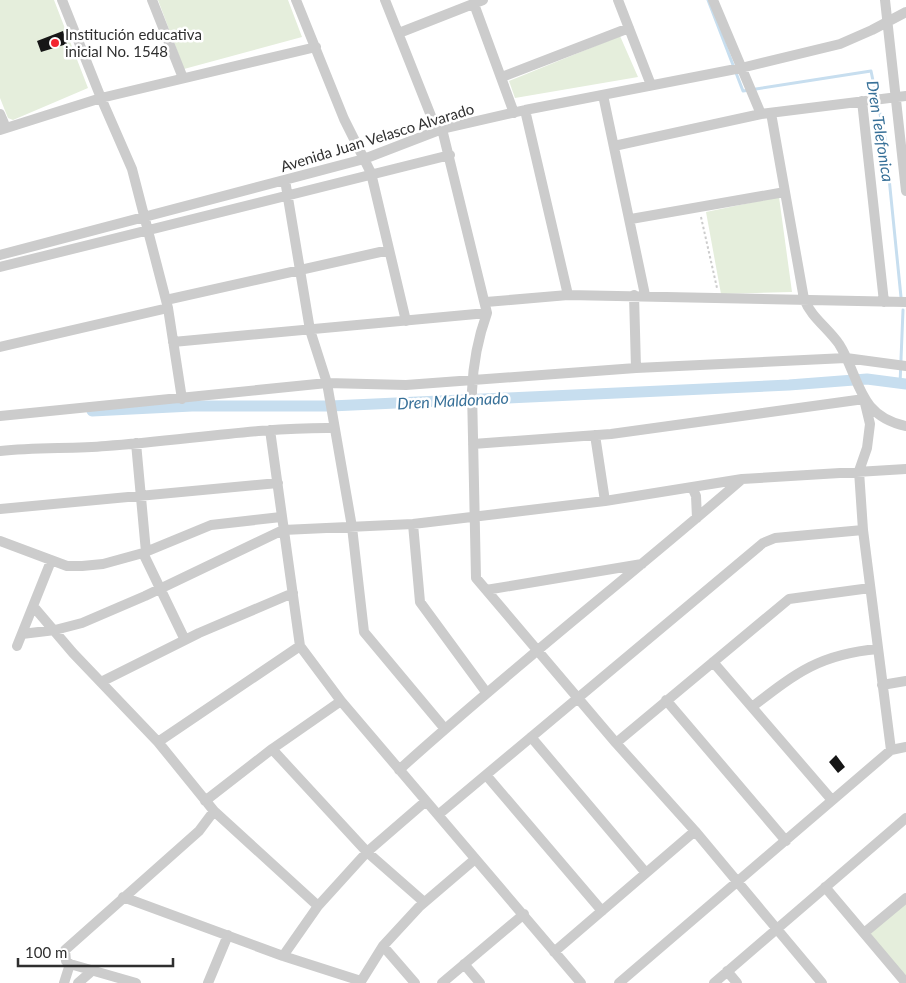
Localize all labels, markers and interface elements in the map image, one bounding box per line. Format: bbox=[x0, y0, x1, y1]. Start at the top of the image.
place label: Institución educativa inicial No. 1548 bbox=[65, 25, 202, 60]
marker: Institución educativa inicial No. 1548 bbox=[49, 37, 61, 49]
water label: Dren Telefonica bbox=[864, 79, 898, 183]
street label: Avenida Juan Velasco Alvarado bbox=[278, 99, 476, 175]
water label: Dren Maldonado bbox=[397, 388, 509, 412]
scale bar bbox=[18, 936, 172, 968]
text: 100 m bbox=[25, 943, 67, 961]

